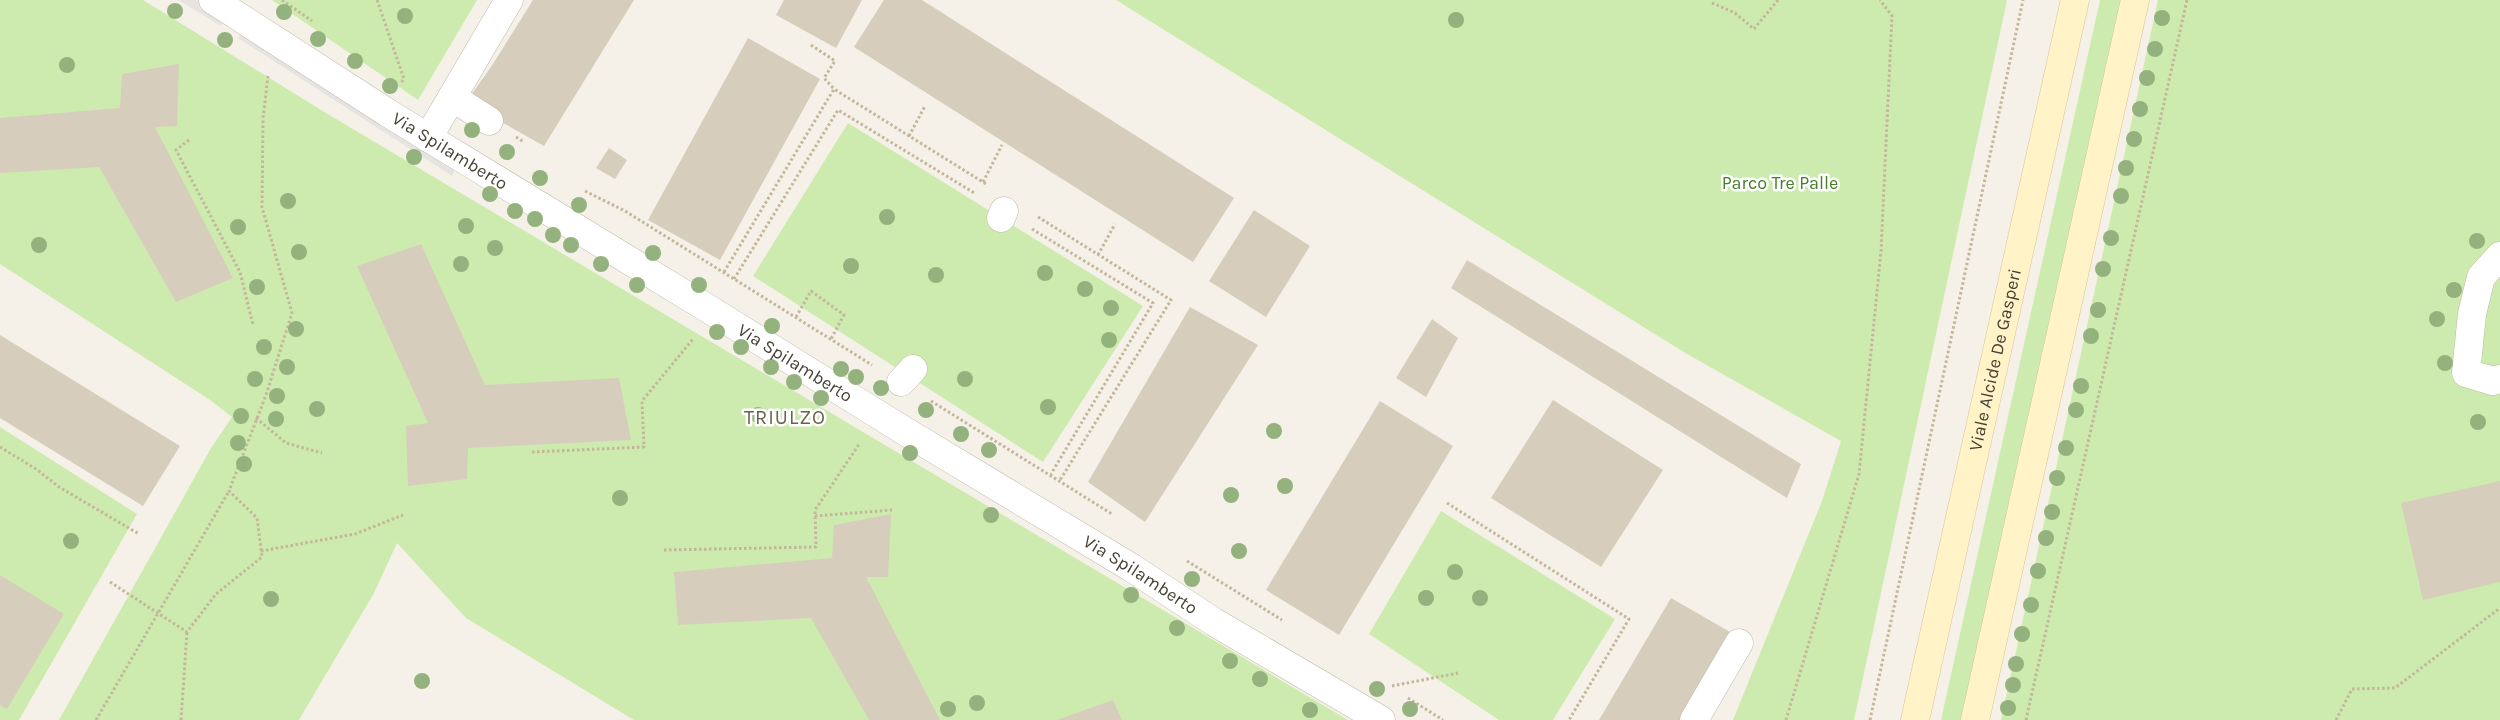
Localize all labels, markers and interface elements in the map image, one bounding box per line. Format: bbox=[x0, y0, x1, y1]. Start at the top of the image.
street label: Via Spilamberto bbox=[388, 107, 512, 195]
park label: Parco Tre Palle bbox=[1722, 172, 1838, 194]
street label: Viale Alcide De Gasperi bbox=[1964, 266, 2026, 453]
street label: Via Spilamberto bbox=[734, 319, 857, 407]
district label: TRIULZO bbox=[744, 406, 826, 429]
street label: Via Spilamberto bbox=[1079, 530, 1202, 619]

